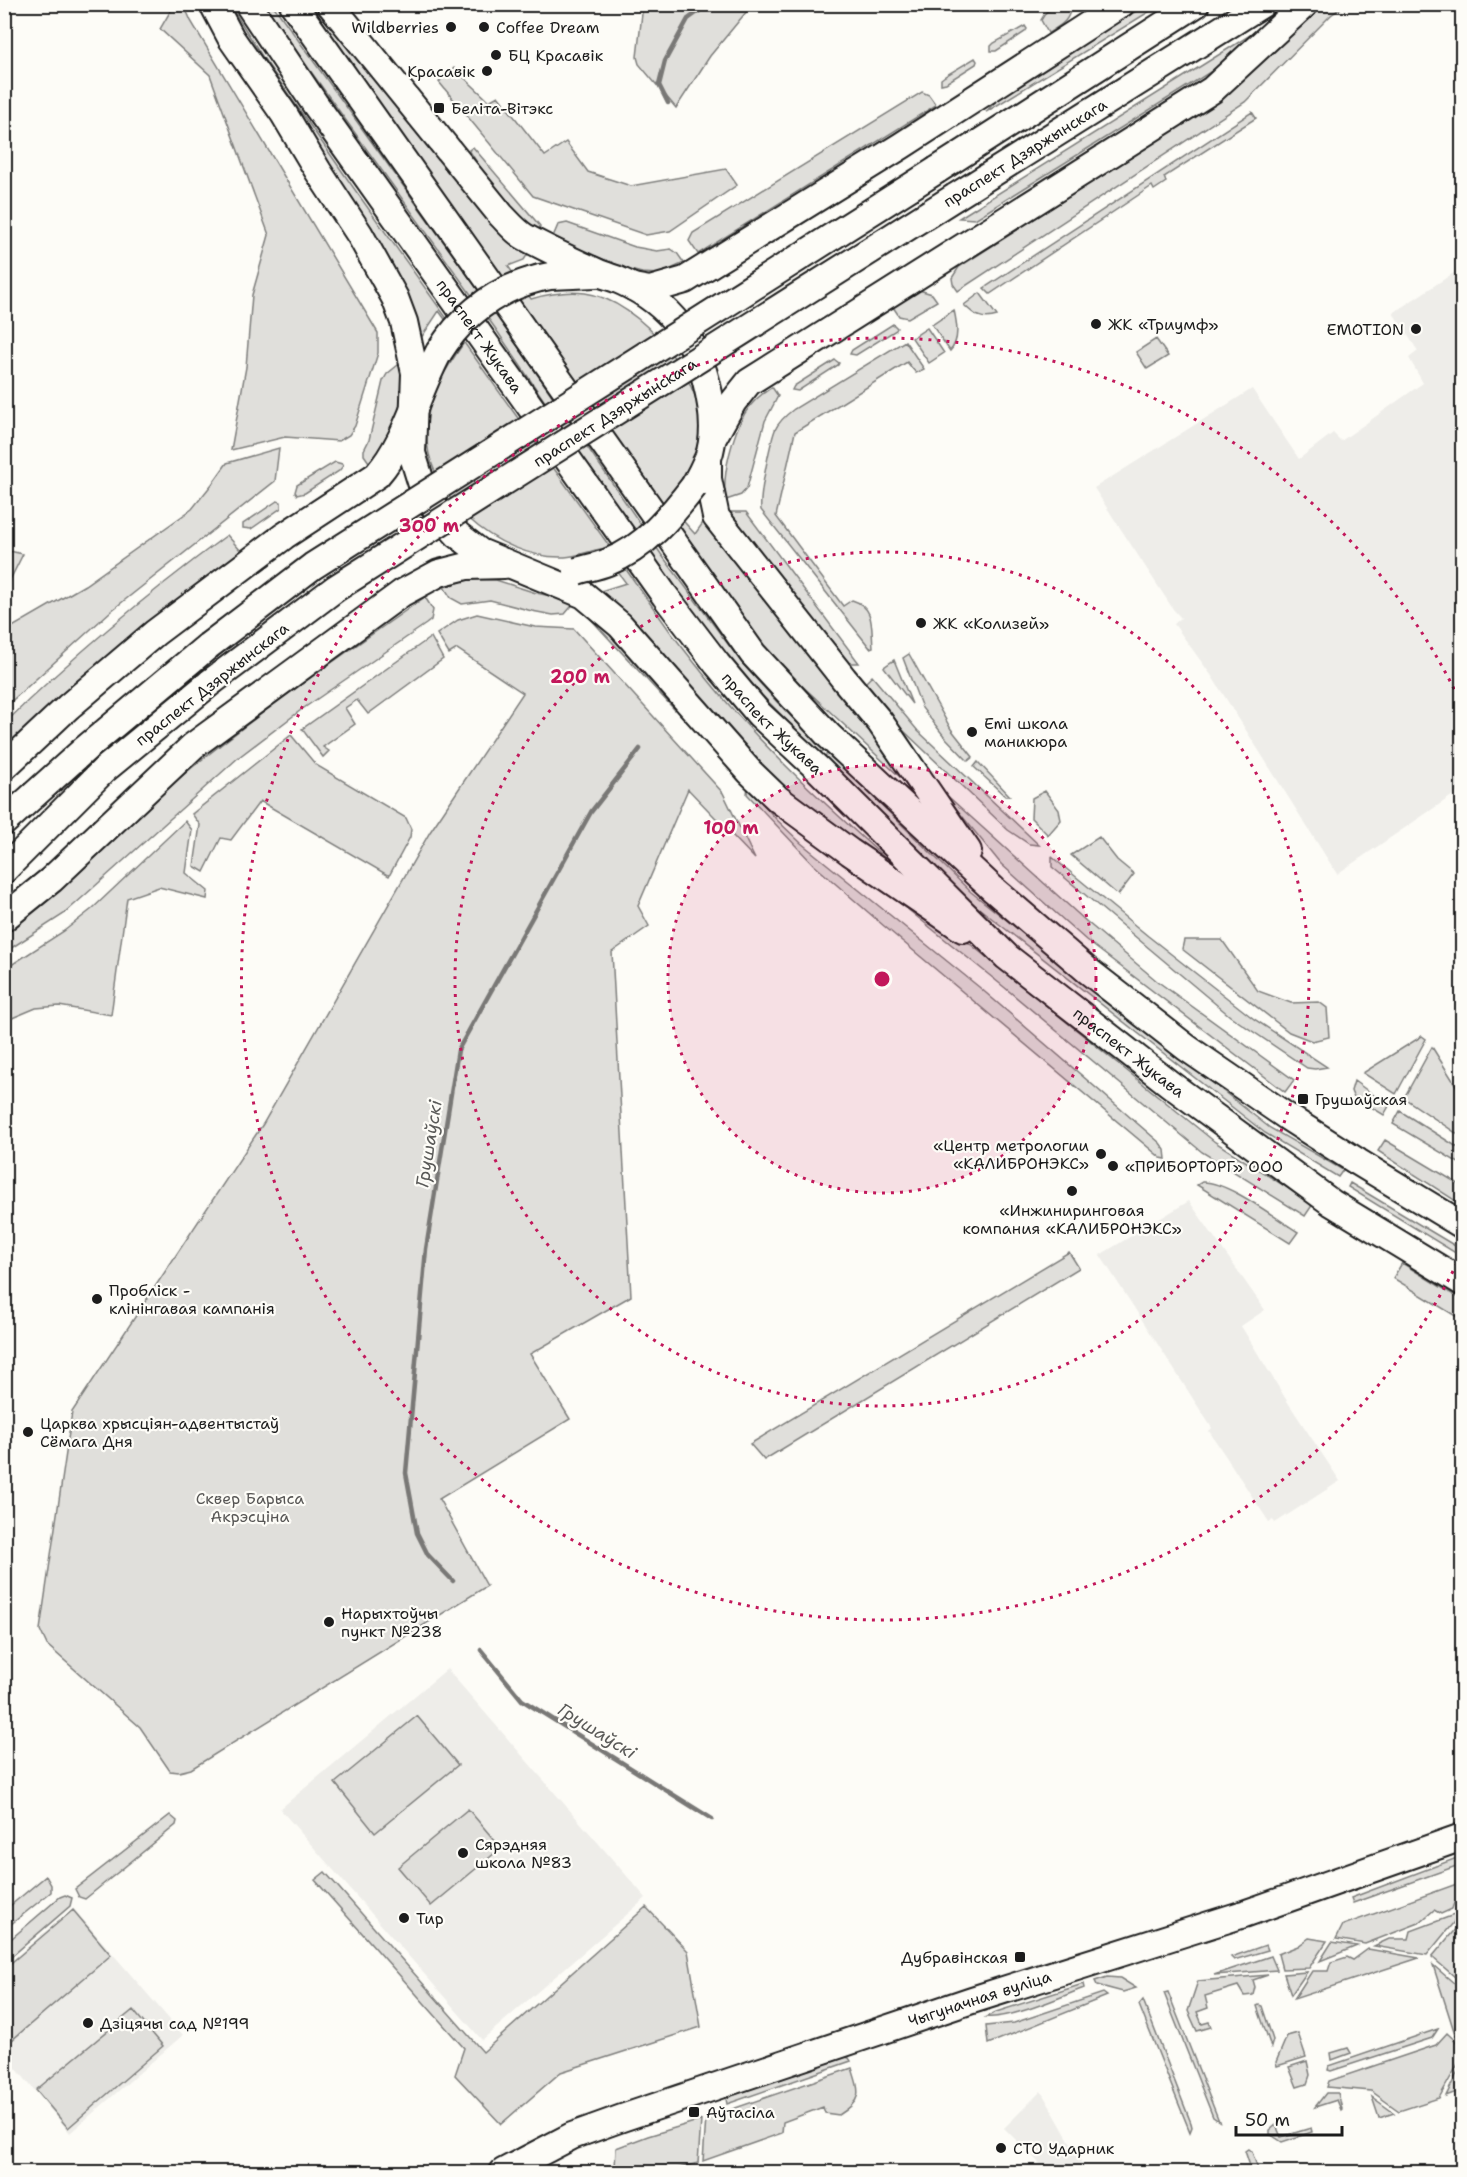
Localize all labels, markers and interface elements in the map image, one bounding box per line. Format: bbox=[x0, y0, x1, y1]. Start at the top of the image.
place label: Wildberries bbox=[351, 17, 439, 38]
place label: Coffee Dream bbox=[496, 17, 600, 38]
marker: Wildberries bbox=[444, 20, 458, 34]
marker: Coffee Dream bbox=[477, 20, 491, 34]
place label: БЦ Красавік bbox=[508, 45, 604, 66]
marker: БЦ Красавік bbox=[489, 48, 503, 62]
place label: Красавік bbox=[407, 61, 475, 82]
marker: Красавік bbox=[480, 64, 494, 78]
street label: праспект Дзяржынскага bbox=[939, 94, 1111, 212]
place label: Беліта-Вітэкс bbox=[451, 98, 553, 119]
marker: Беліта-Вітэкс bbox=[432, 101, 446, 115]
street label: праспект Жукава bbox=[432, 275, 528, 397]
place label: ЖК «Триумф» bbox=[1108, 314, 1218, 335]
marker: ЖК «Триумф» bbox=[1089, 317, 1103, 331]
place label: EMOTION bbox=[1327, 319, 1404, 340]
marker: EMOTION bbox=[1409, 322, 1423, 336]
street label: праспект Дзяржынскага bbox=[529, 353, 700, 471]
text: 300 m bbox=[399, 514, 460, 538]
place label: ЖК «Колизей» bbox=[933, 613, 1049, 634]
marker: ЖК «Колизей» bbox=[914, 616, 928, 630]
street label: праспект Дзяржынскага bbox=[131, 617, 293, 751]
text: 200 m bbox=[550, 665, 611, 689]
street label: праспект Жукава bbox=[718, 668, 827, 779]
place label: Emi школа маникюра bbox=[984, 713, 1068, 752]
marker: Emi школа маникюра bbox=[965, 725, 979, 739]
text: 100 m bbox=[703, 816, 759, 840]
centre of rings bbox=[872, 969, 892, 989]
street label: праспект Жукава bbox=[1069, 1002, 1189, 1102]
place label: Грушаўская bbox=[1315, 1089, 1407, 1110]
marker: Грушаўская bbox=[1296, 1092, 1310, 1106]
water label: Грушаўскі bbox=[410, 1098, 448, 1190]
place label: «Центр метрологии «КАЛИБРОНЭКС» bbox=[933, 1135, 1089, 1174]
marker: «Центр метрологии «КАЛИБРОНЭКС» bbox=[1094, 1147, 1108, 1161]
place label: «ПРИБОРТОРГ» ООО bbox=[1125, 1156, 1283, 1177]
marker: «ПРИБОРТОРГ» ООО bbox=[1106, 1159, 1120, 1173]
marker: «Инжиниринговая компания «КАЛИБРОНЭКС» bbox=[1065, 1184, 1079, 1198]
place label: «Инжиниринговая компания «КАЛИБРОНЭКС» bbox=[962, 1200, 1182, 1239]
place label: Пробліск - клінінгавая кампанія bbox=[109, 1280, 275, 1319]
marker: Пробліск - клінінгавая кампанія bbox=[90, 1292, 104, 1306]
place label: Царква хрысціян-адвентыстаў Сёмага Дня bbox=[40, 1413, 279, 1452]
marker: Царква хрысціян-адвентыстаў Сёмага Дня bbox=[21, 1425, 35, 1439]
park label: Сквер Барыса Акрэсціна bbox=[196, 1488, 304, 1527]
place label: Нарыхтоўчы пункт №238 bbox=[341, 1603, 442, 1642]
marker: Нарыхтоўчы пункт №238 bbox=[322, 1615, 336, 1629]
water label: Грушаўскі bbox=[553, 1697, 642, 1765]
place label: Сярэдняя школа №83 bbox=[475, 1834, 572, 1873]
marker: Сярэдняя школа №83 bbox=[456, 1846, 470, 1860]
place label: Тир bbox=[416, 1908, 444, 1929]
marker: Тир bbox=[397, 1911, 411, 1925]
place label: Дубравінская bbox=[901, 1947, 1008, 1968]
marker: Дубравінская bbox=[1013, 1950, 1027, 1964]
street label: Чыгуначная вуліца bbox=[905, 1965, 1054, 2031]
place label: Дзіцячы сад №199 bbox=[100, 2013, 250, 2034]
marker: Дзіцячы сад №199 bbox=[81, 2016, 95, 2030]
scale bar bbox=[1236, 2099, 1342, 2137]
place label: Аўтасіла bbox=[706, 2102, 775, 2123]
marker: Аўтасіла bbox=[687, 2105, 701, 2119]
text: 50 m bbox=[1245, 2108, 1290, 2132]
place label: СТО Ударник bbox=[1013, 2138, 1115, 2159]
marker: СТО Ударник bbox=[994, 2141, 1008, 2155]

